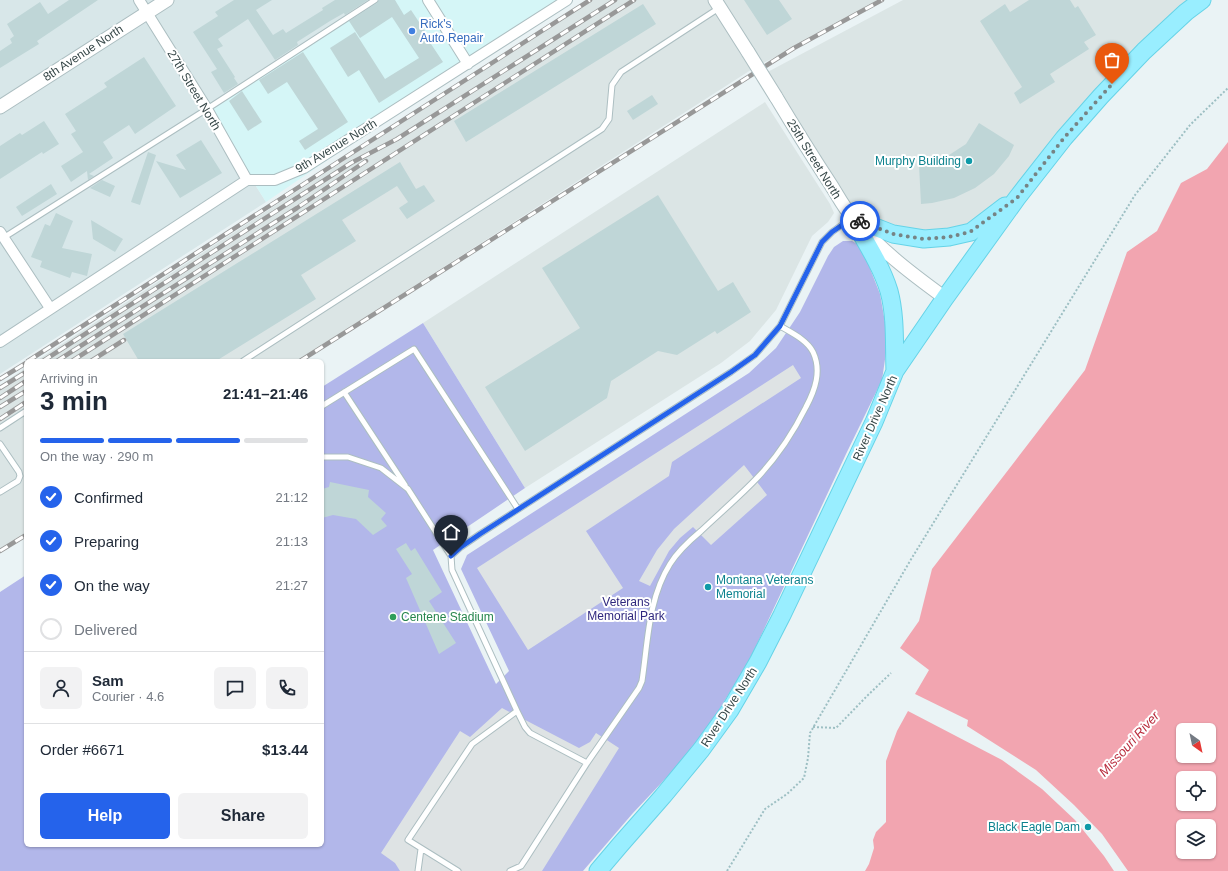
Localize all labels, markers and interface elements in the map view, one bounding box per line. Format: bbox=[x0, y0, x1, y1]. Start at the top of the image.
place label: Rick's Auto Repair bbox=[420, 17, 483, 45]
street label: 8th Avenue North bbox=[40, 22, 126, 84]
marker: Rick's Auto Repair bbox=[407, 26, 417, 36]
pin bbox=[1095, 43, 1129, 84]
street label: 27th Street North bbox=[164, 47, 224, 133]
icon: bag bbox=[1101, 49, 1123, 71]
street label: 9th Avenue North bbox=[293, 116, 379, 176]
street label: 25th Street North bbox=[784, 117, 844, 201]
place label: Murphy Building bbox=[875, 154, 961, 168]
marker: Murphy Building bbox=[964, 156, 974, 166]
courier bbox=[840, 201, 880, 241]
icon: bike bbox=[849, 210, 871, 232]
text: Arriving in bbox=[40, 371, 98, 386]
street label: River Drive North bbox=[850, 373, 900, 463]
text: 21:41–21:46 bbox=[223, 385, 308, 402]
text: 3 min bbox=[40, 386, 108, 416]
text: On the way · 290 m bbox=[40, 449, 153, 464]
icon: check bbox=[40, 486, 62, 508]
text: Confirmed bbox=[74, 489, 143, 506]
text: 21:12 bbox=[275, 490, 308, 505]
pin bbox=[434, 515, 468, 556]
icon: home bbox=[440, 521, 462, 543]
icon: check bbox=[40, 530, 62, 552]
text: Preparing bbox=[74, 533, 139, 550]
text: 21:13 bbox=[275, 534, 308, 549]
place label: Montana Veterans Memorial bbox=[716, 573, 813, 601]
icon: check bbox=[40, 574, 62, 596]
text: On the way bbox=[74, 577, 150, 594]
text: 21:27 bbox=[275, 578, 308, 593]
marker: Montana Veterans Memorial bbox=[703, 582, 713, 592]
park label: Veterans Memorial Park bbox=[587, 595, 666, 623]
place label: Centene Stadium bbox=[401, 610, 494, 624]
marker: Centene Stadium bbox=[388, 612, 398, 622]
text: Delivered bbox=[74, 621, 137, 638]
street label: River Drive North bbox=[698, 665, 760, 749]
button: person bbox=[40, 667, 82, 709]
button: chat bbox=[214, 667, 256, 709]
button: phone bbox=[266, 667, 308, 709]
text: Sam bbox=[92, 672, 124, 689]
text: Courier · 4.6 bbox=[92, 689, 164, 704]
water label: Missouri River bbox=[1096, 708, 1163, 780]
north arrow bbox=[1176, 723, 1216, 763]
map controls bbox=[1176, 723, 1216, 859]
text: Order #6671 bbox=[40, 741, 124, 758]
text: $13.44 bbox=[262, 741, 308, 758]
button: locate bbox=[1176, 771, 1216, 811]
button: Help bbox=[40, 793, 170, 839]
button: Share bbox=[178, 793, 308, 839]
button: layers bbox=[1176, 819, 1216, 859]
place label: Black Eagle Dam bbox=[988, 820, 1080, 834]
marker: Black Eagle Dam bbox=[1083, 822, 1093, 832]

